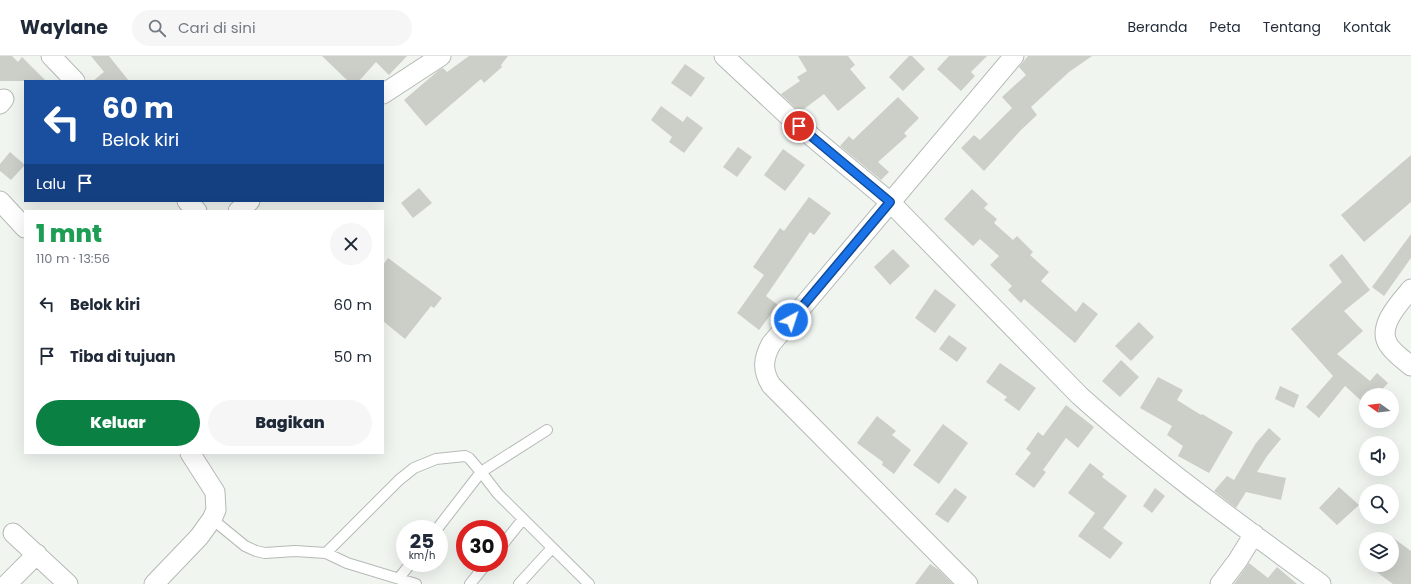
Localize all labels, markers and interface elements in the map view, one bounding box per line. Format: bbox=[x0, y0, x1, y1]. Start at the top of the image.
search box bbox=[132, 10, 412, 46]
text: Waylane bbox=[20, 14, 108, 41]
icon: search bbox=[146, 17, 168, 39]
text: Cari di sini bbox=[178, 17, 256, 38]
text: Beranda bbox=[1128, 17, 1187, 37]
text: Peta bbox=[1209, 17, 1241, 37]
text: Tentang bbox=[1263, 17, 1321, 37]
text: Kontak bbox=[1343, 17, 1391, 37]
text: 60 m bbox=[102, 89, 174, 128]
icon: left bbox=[36, 96, 88, 148]
pin bbox=[782, 109, 816, 143]
icon: arrive bbox=[788, 115, 810, 137]
text: Belok kiri bbox=[102, 127, 179, 152]
icon: arrive bbox=[74, 172, 96, 194]
text: Lalu bbox=[36, 173, 66, 194]
text: 1 mnt bbox=[36, 217, 102, 250]
button: close bbox=[330, 223, 372, 265]
text: 110 m · 13:56 bbox=[36, 249, 110, 268]
icon: left bbox=[36, 293, 58, 315]
text: Belok kiri bbox=[70, 294, 140, 315]
text: 60 m bbox=[334, 294, 372, 315]
position arrow bbox=[770, 299, 812, 341]
icon: arrive bbox=[36, 345, 58, 367]
text: Tiba di tujuan bbox=[70, 346, 176, 367]
text: 50 m bbox=[334, 346, 372, 367]
north arrow bbox=[1359, 388, 1399, 428]
map controls bbox=[1359, 388, 1399, 572]
button: Keluar bbox=[36, 400, 200, 446]
button: Bagikan bbox=[208, 400, 372, 446]
button: sound bbox=[1359, 436, 1399, 476]
button: search bbox=[1359, 484, 1399, 524]
speed limit sign: 30 bbox=[456, 520, 508, 572]
text: 25 bbox=[410, 527, 434, 555]
button: layers bbox=[1359, 532, 1399, 572]
text: km/h bbox=[409, 548, 435, 563]

